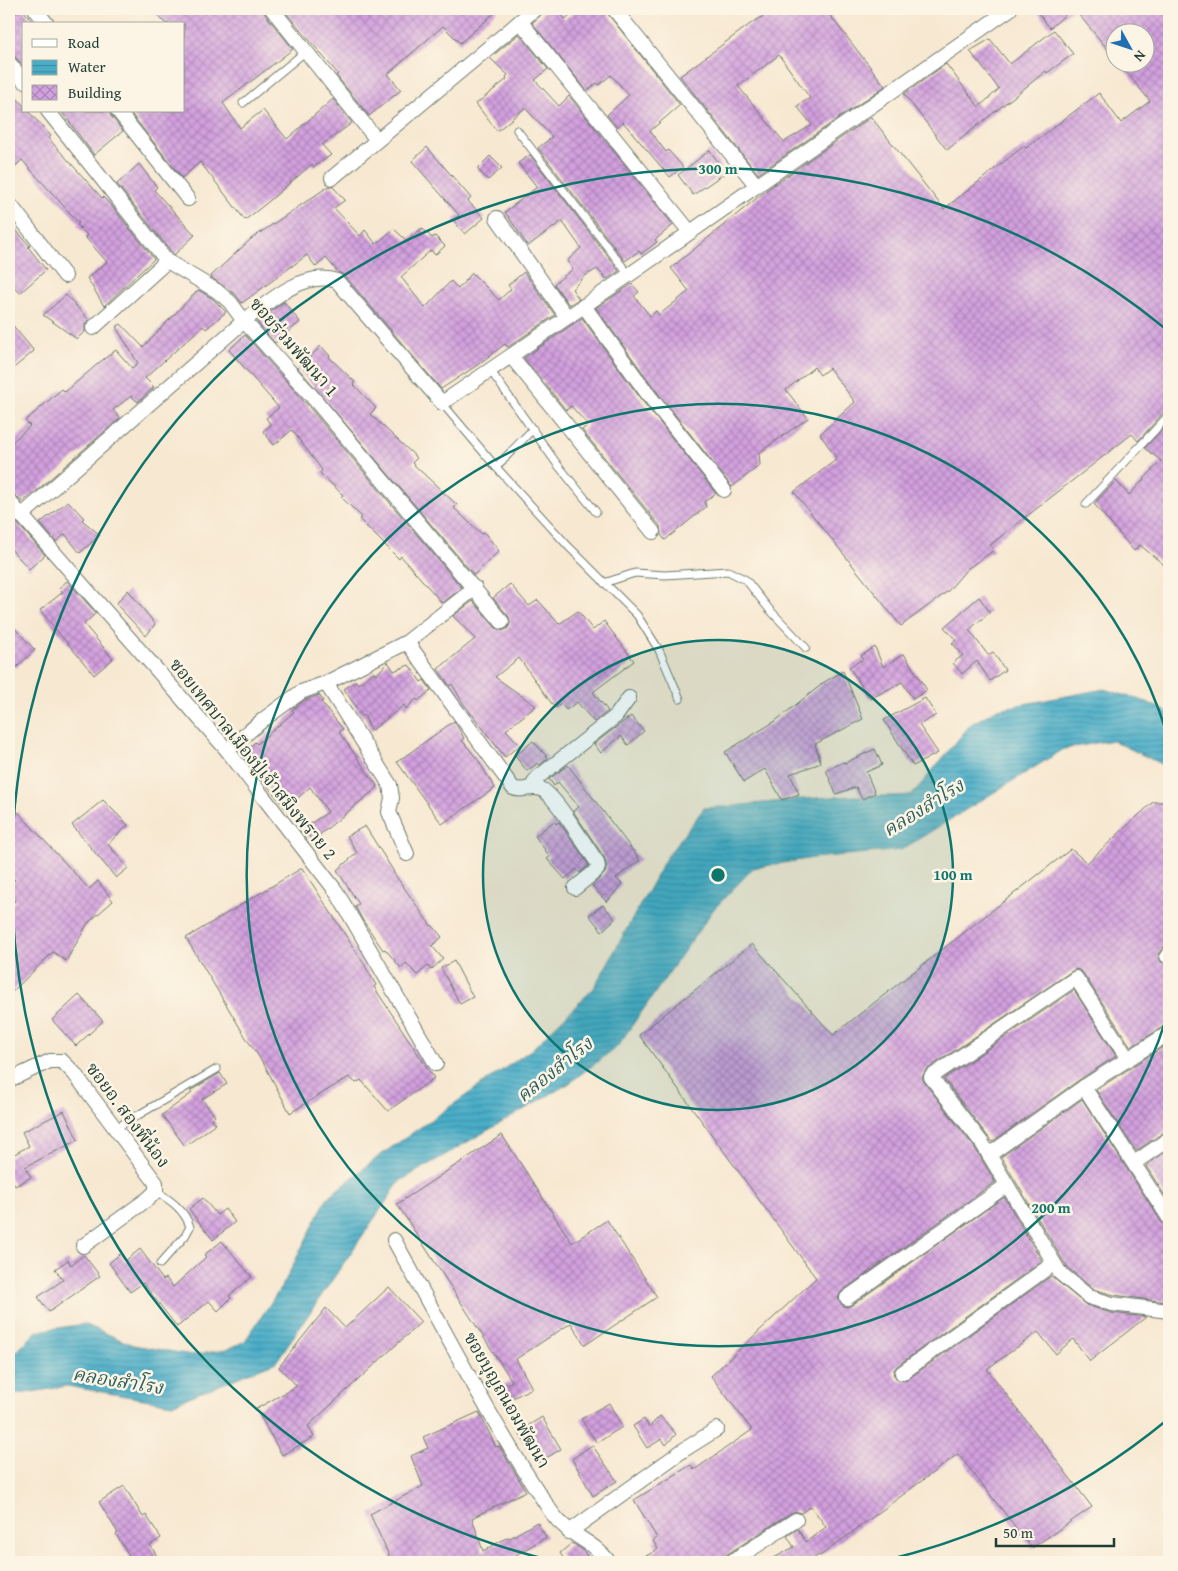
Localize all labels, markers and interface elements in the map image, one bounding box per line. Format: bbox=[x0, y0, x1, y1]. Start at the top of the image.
legend bbox=[22, 22, 185, 112]
north arrow bbox=[1106, 22, 1156, 72]
text: Road bbox=[68, 32, 99, 53]
text: N bbox=[1129, 46, 1151, 67]
text: Water bbox=[68, 56, 106, 77]
text: Building bbox=[68, 82, 122, 103]
text: 300 m bbox=[698, 158, 738, 179]
street label: ซอยร่วมพัฒนา 1 bbox=[243, 291, 345, 402]
street label: ซอยเทศบาลเมืองปู่เจ้าสมิงพราย 2 bbox=[163, 652, 343, 865]
water label: คลองสำโรง bbox=[877, 770, 970, 843]
text: 100 m bbox=[933, 864, 973, 885]
centre of rings bbox=[709, 866, 727, 884]
water label: คลองสำโรง bbox=[510, 1029, 599, 1109]
street label: ซอยอ. สองพี่น้อง bbox=[80, 1056, 177, 1173]
text: 200 m bbox=[1031, 1197, 1071, 1218]
street label: ซอยบุญถนอมพัฒนา bbox=[457, 1326, 558, 1473]
water label: คลองสำโรง bbox=[71, 1359, 167, 1401]
scale bar bbox=[996, 1516, 1113, 1548]
text: 50 m bbox=[1003, 1522, 1034, 1543]

